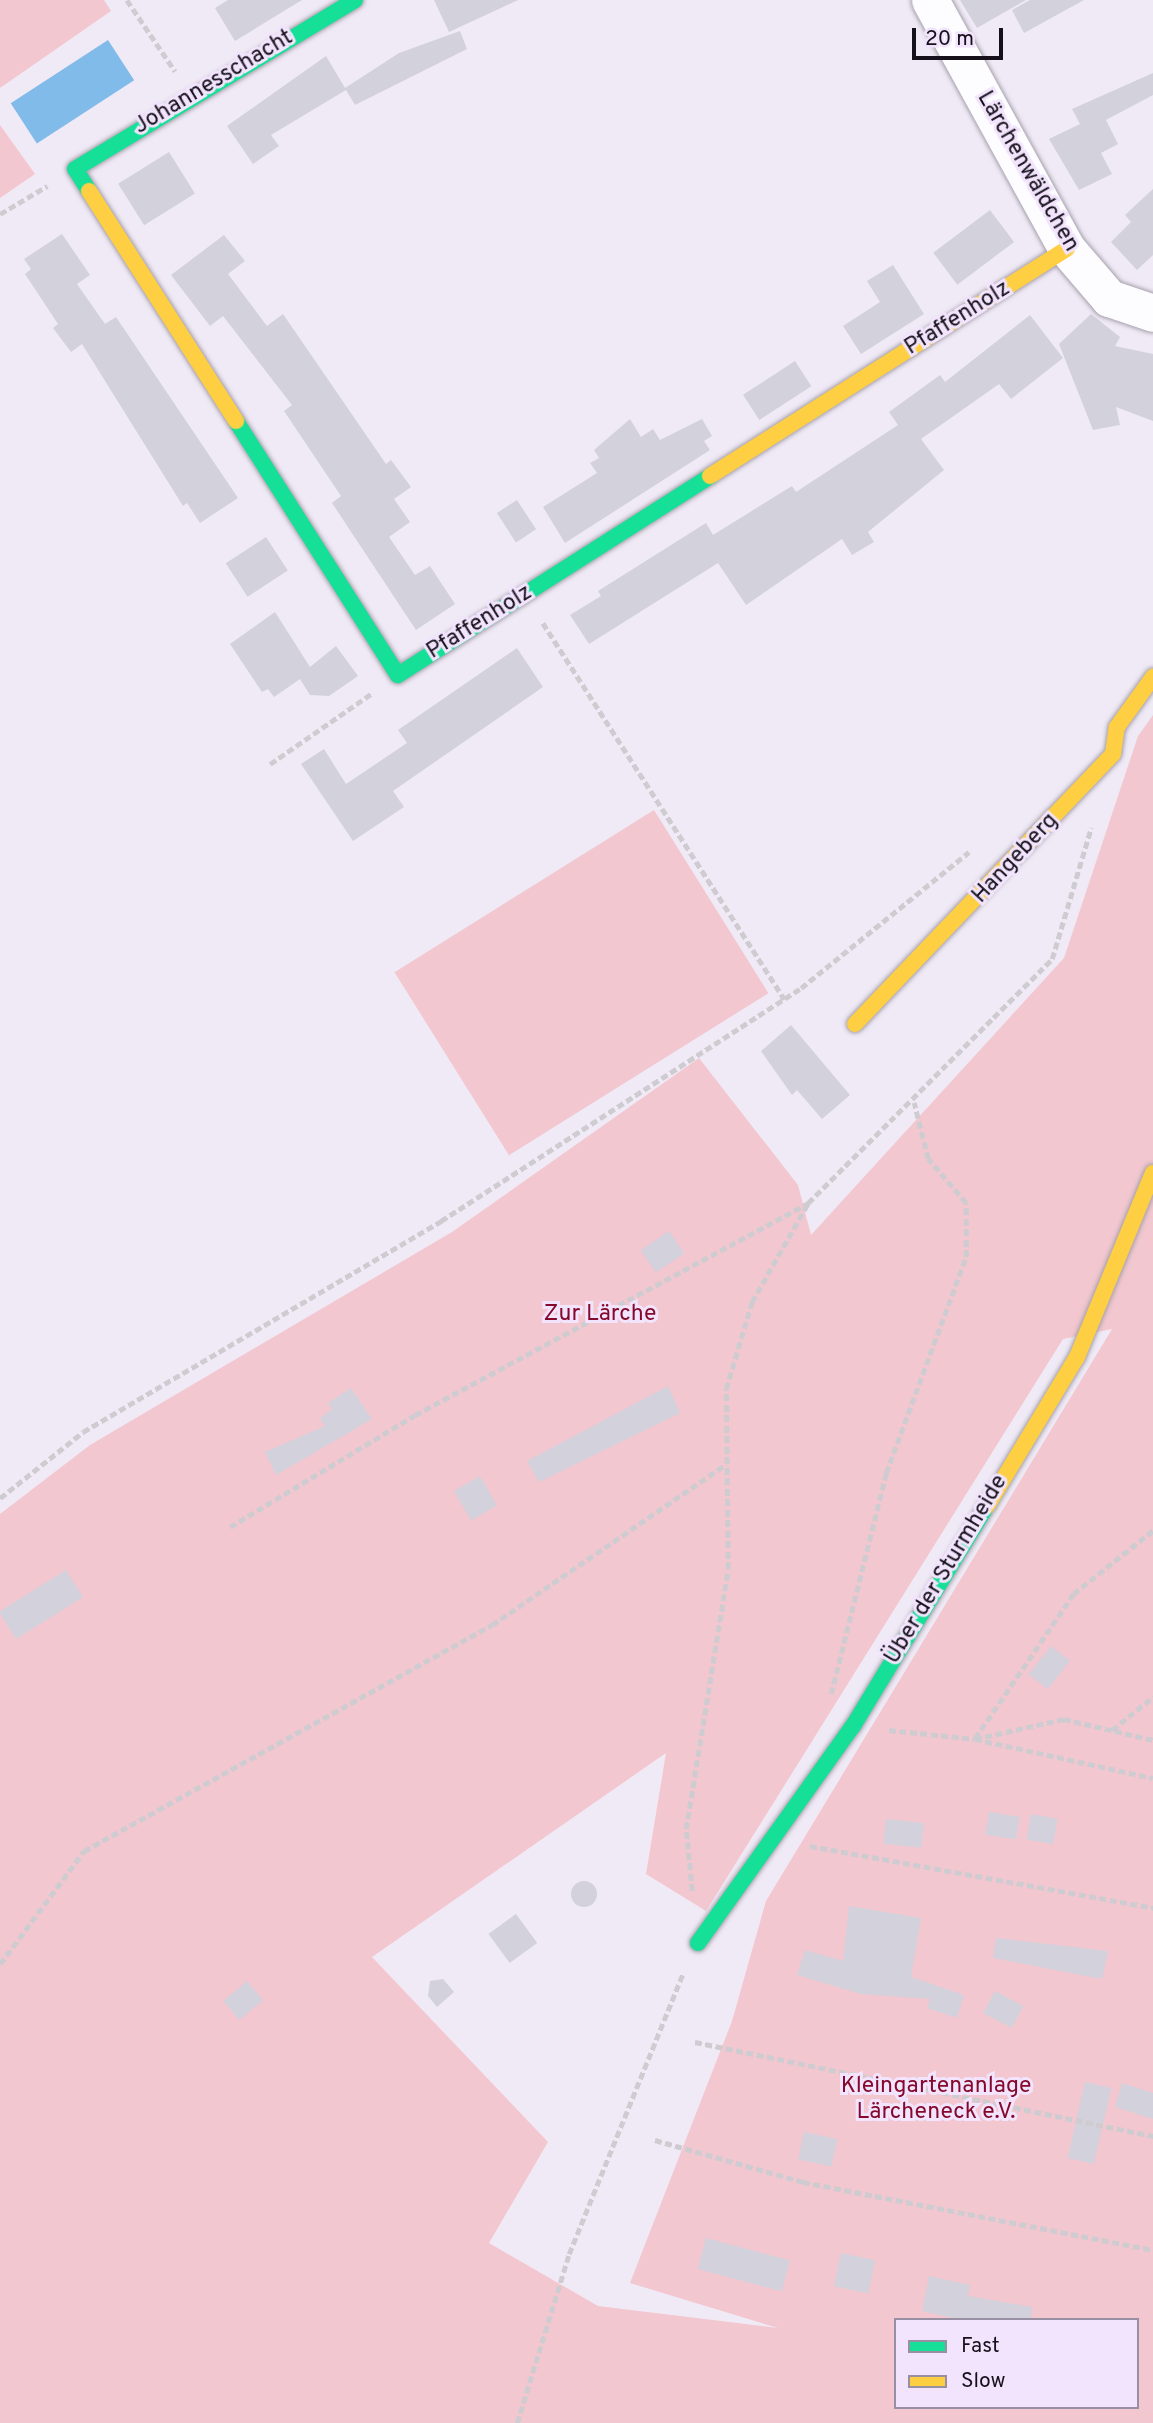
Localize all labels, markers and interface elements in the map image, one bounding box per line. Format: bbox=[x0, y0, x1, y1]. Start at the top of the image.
scale bar bbox=[915, 14, 1006, 58]
street label: Johannesschacht bbox=[129, 25, 299, 141]
text: 20 m bbox=[925, 26, 974, 53]
street label: Lärchenwäldchen bbox=[970, 87, 1084, 257]
street label: Pfaffenholz bbox=[900, 276, 1016, 362]
street label: Pfaffenholz bbox=[422, 580, 538, 666]
street label: Hangeberg bbox=[967, 808, 1065, 910]
park label: Zur Lärche bbox=[544, 1301, 656, 1329]
street label: Über der Sturmheide bbox=[880, 1470, 1014, 1670]
park label: Kleingartenanlage Lärcheneck e.V. bbox=[841, 2073, 1031, 2127]
legend bbox=[894, 2318, 1139, 2409]
text: Fast bbox=[961, 2333, 1000, 2360]
text: Slow bbox=[961, 2368, 1006, 2395]

